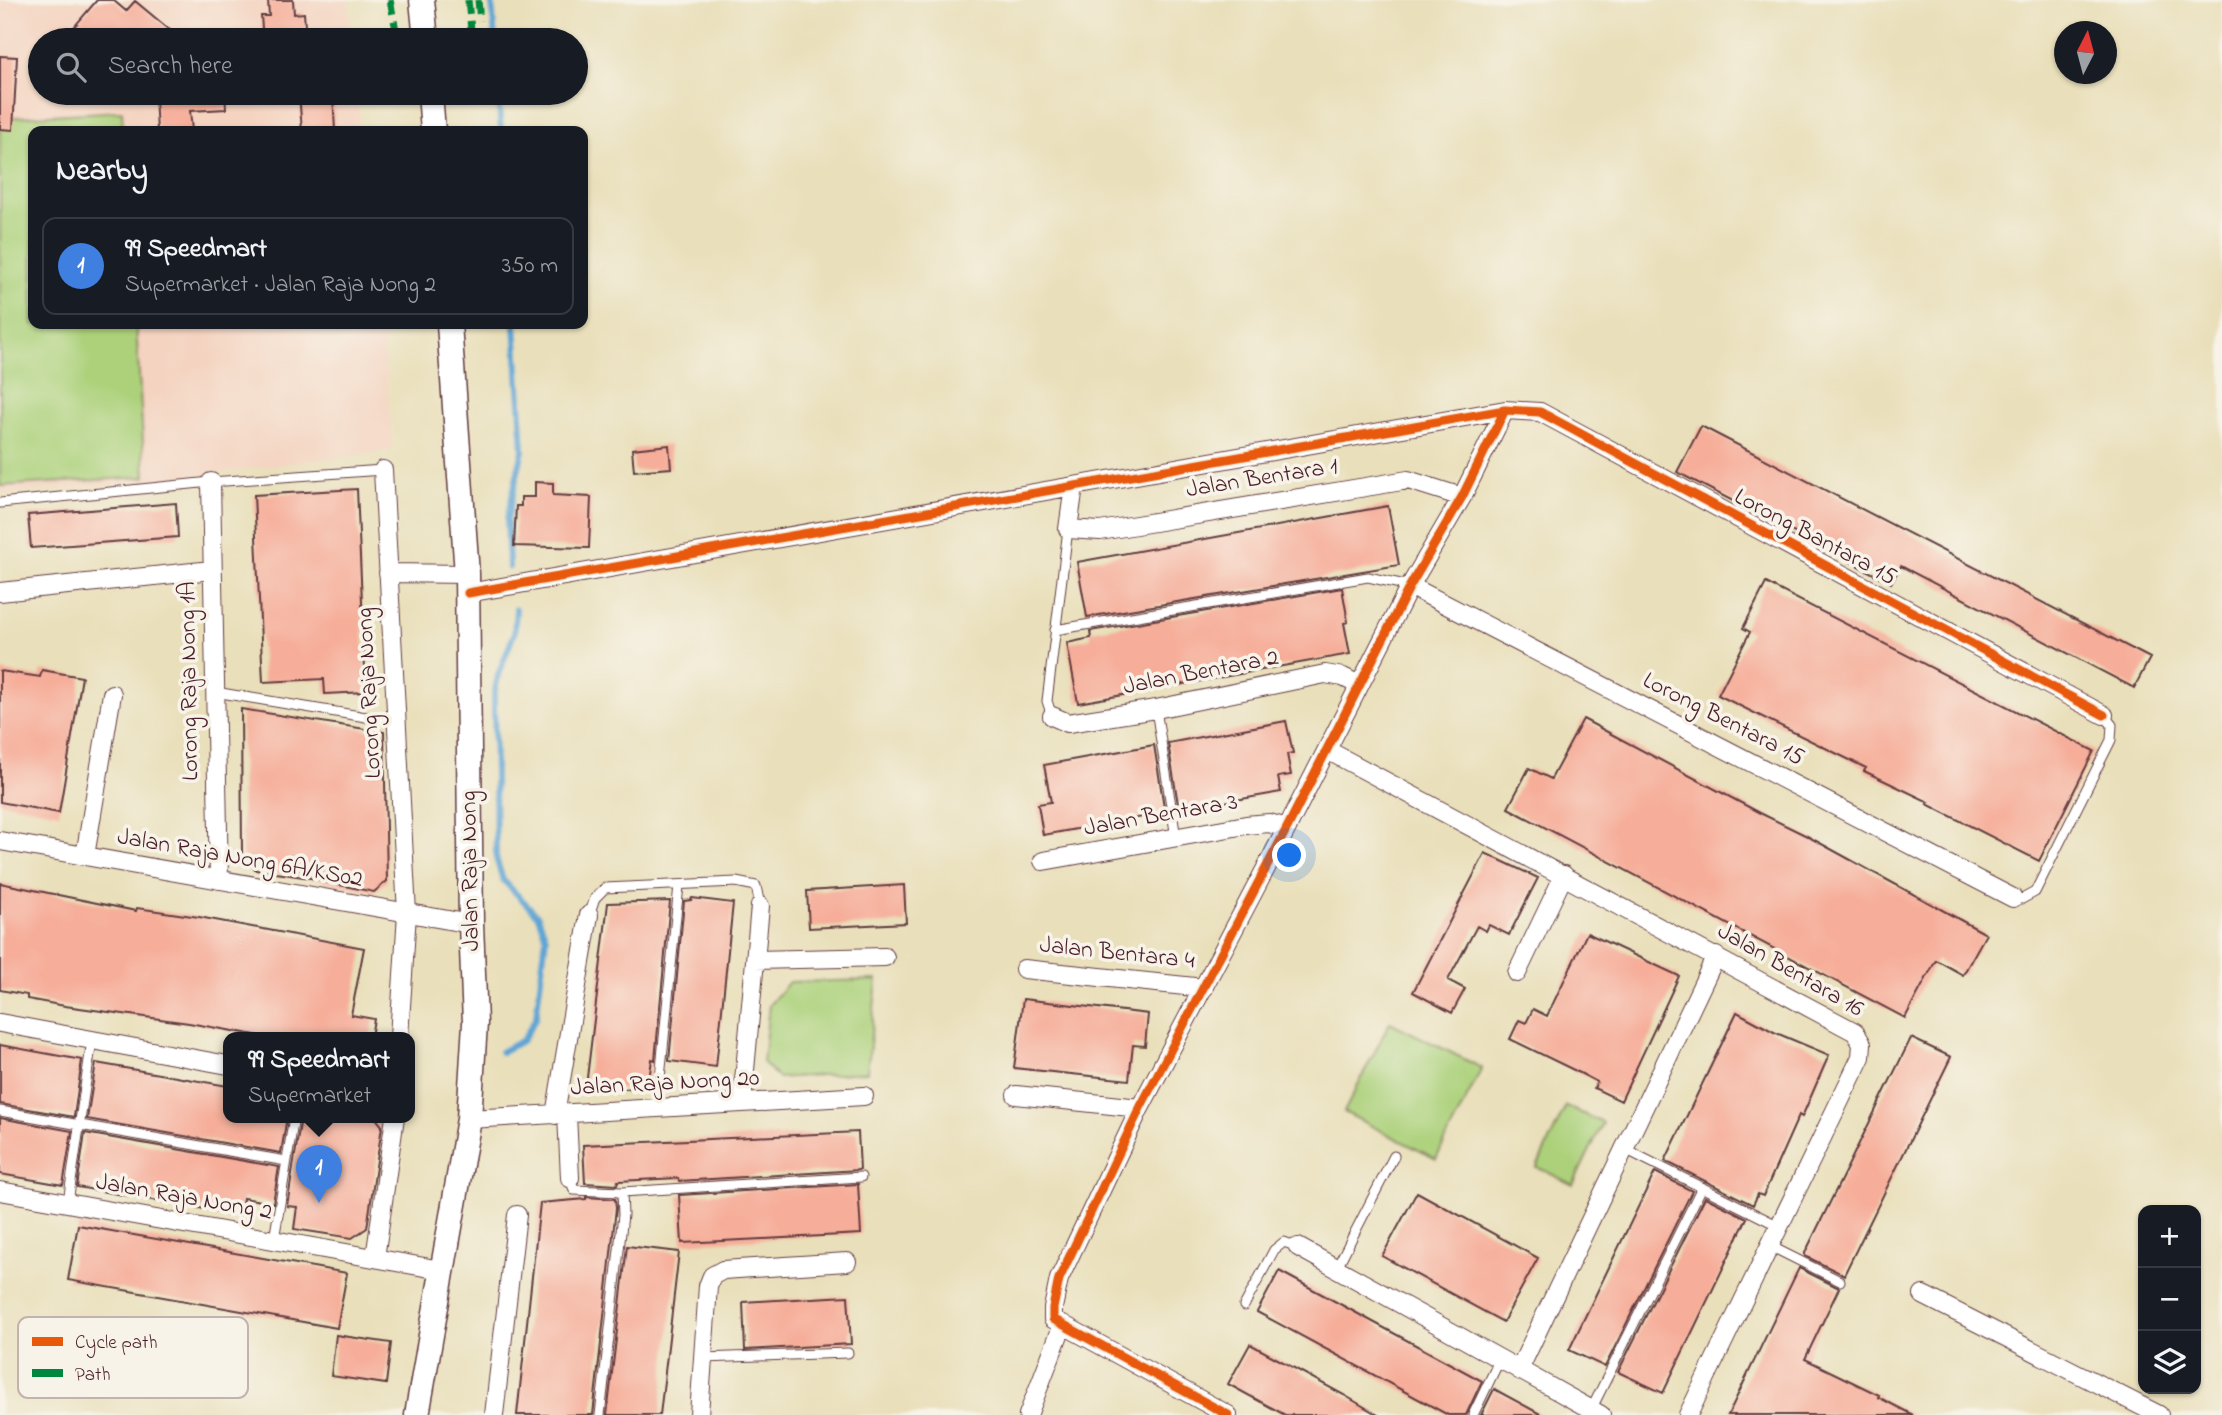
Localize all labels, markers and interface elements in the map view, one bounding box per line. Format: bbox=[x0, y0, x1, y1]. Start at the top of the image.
north arrow bbox=[2054, 21, 2117, 84]
search box bbox=[28, 28, 588, 105]
icon: search bbox=[52, 48, 90, 86]
text: Search here bbox=[108, 48, 233, 86]
text: Nearby bbox=[56, 150, 148, 194]
text: 99 Speedmart bbox=[125, 231, 267, 269]
text: 1 bbox=[77, 250, 85, 283]
text: 350 m bbox=[502, 250, 558, 283]
text: Supermarket · Jalan Raja Nong 2 bbox=[125, 269, 436, 302]
street label: Jalan Bentara 1 bbox=[1184, 450, 1341, 508]
street label: Lorong Bantara 15 bbox=[1727, 480, 1903, 596]
street label: Lorong Raja Nong 1A bbox=[171, 581, 209, 781]
street label: Lorong Raja Nong bbox=[348, 607, 392, 779]
street label: Jalan Bentara 2 bbox=[1120, 641, 1282, 705]
street label: Lorong Bentara 15 bbox=[1636, 664, 1810, 776]
street label: Jalan Bentara 3 bbox=[1081, 785, 1241, 847]
street label: Jalan Raja Nong bbox=[452, 790, 490, 952]
street label: Jalan Raja Nong 6A/KS02 bbox=[114, 820, 366, 898]
your location bbox=[1272, 838, 1306, 872]
street label: Jalan Bentara 16 bbox=[1710, 915, 1870, 1027]
street label: Jalan Bentara 4 bbox=[1038, 928, 1196, 980]
popup bbox=[223, 1032, 415, 1123]
text: 99 Speedmart bbox=[248, 1042, 390, 1080]
street label: Jalan Raja Nong 20 bbox=[570, 1062, 760, 1106]
text: Supermarket bbox=[248, 1080, 371, 1113]
pin: 1 bbox=[296, 1145, 342, 1203]
street label: Jalan Raja Nong 2 bbox=[93, 1165, 275, 1231]
map controls bbox=[2138, 1205, 2201, 1394]
button: + bbox=[2138, 1205, 2201, 1268]
button: − bbox=[2138, 1268, 2201, 1331]
legend bbox=[18, 1317, 248, 1398]
text: Cycle path bbox=[75, 1330, 157, 1358]
button: layers bbox=[2138, 1331, 2201, 1394]
text: Path bbox=[75, 1362, 111, 1389]

